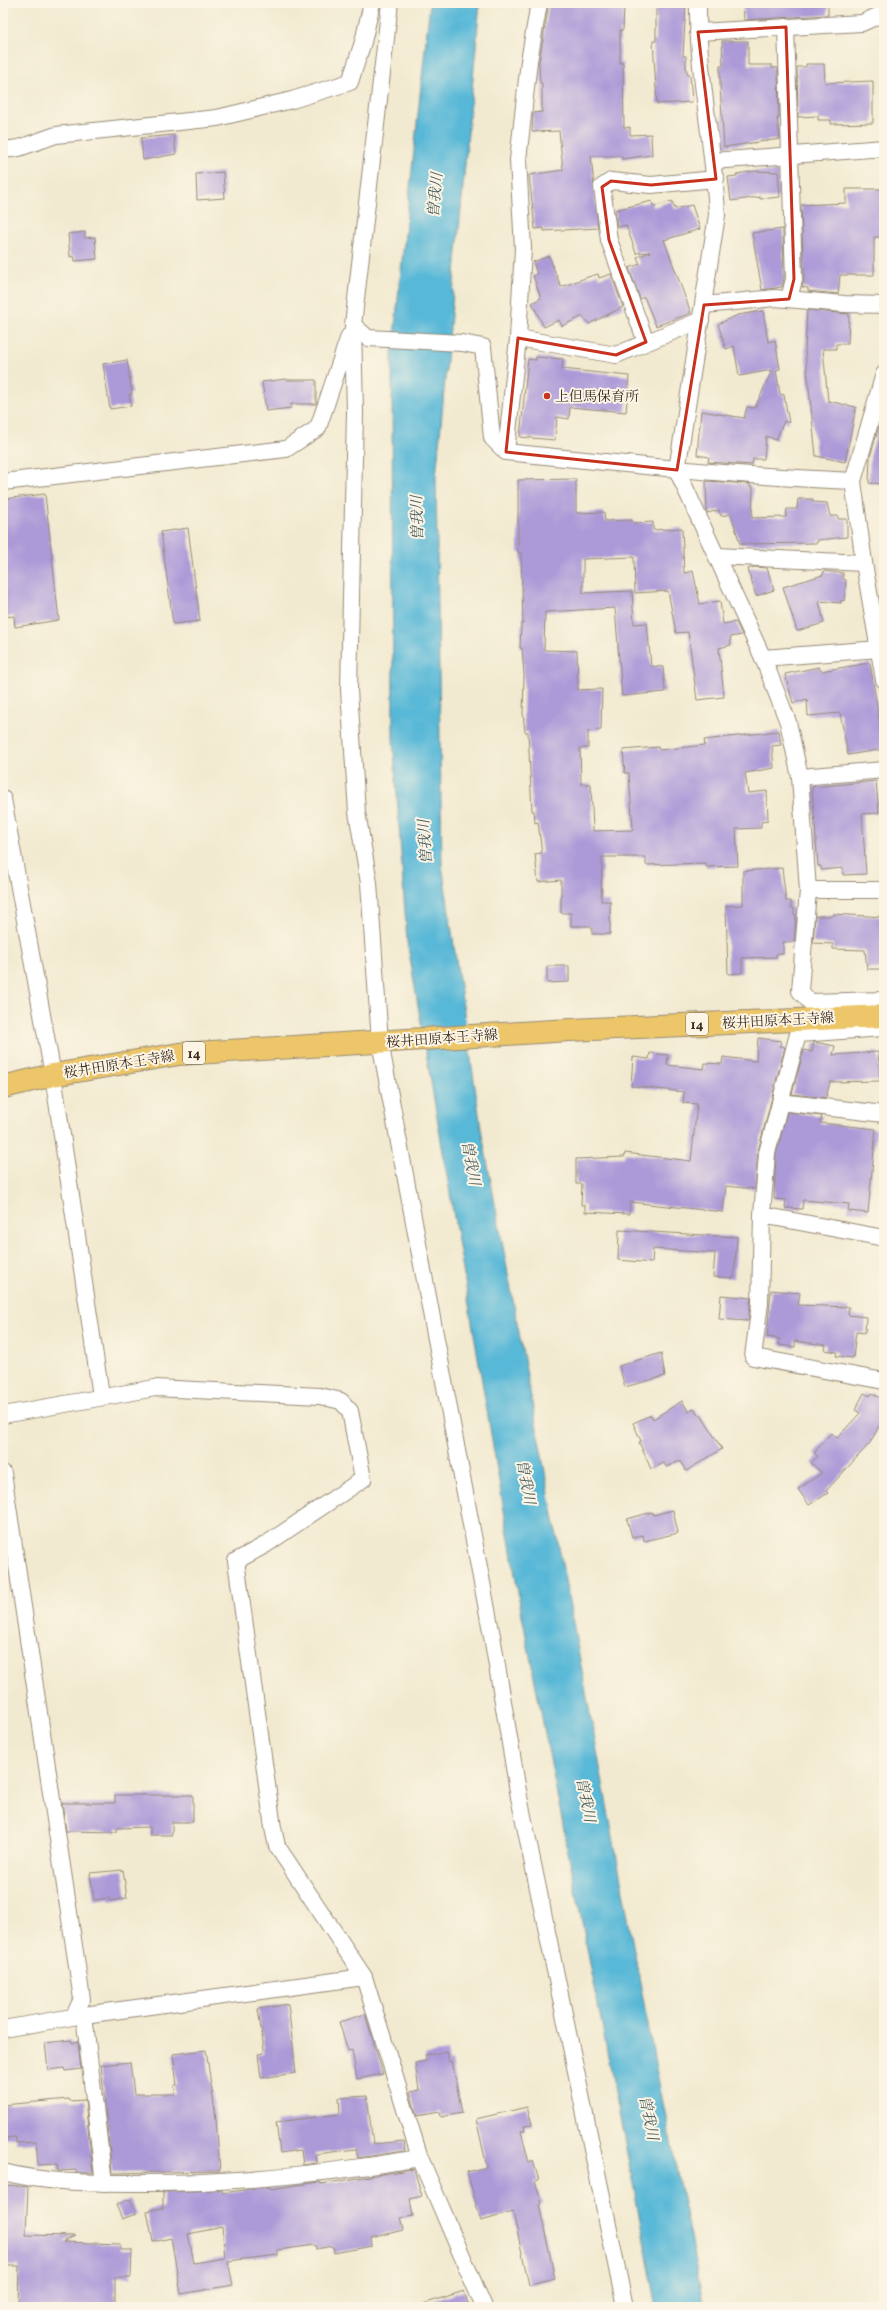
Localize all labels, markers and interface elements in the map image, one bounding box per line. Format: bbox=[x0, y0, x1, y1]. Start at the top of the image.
water label: 曽我川 bbox=[424, 170, 449, 218]
place label: 上但馬保育所 bbox=[555, 388, 639, 407]
marker: 上但馬保育所 bbox=[542, 391, 552, 401]
water label: 曽我川 bbox=[408, 493, 429, 541]
water label: 曽我川 bbox=[414, 817, 439, 865]
street label: 桜井田原本王寺線 bbox=[722, 1009, 834, 1034]
road number: 14 bbox=[686, 1013, 708, 1035]
street label: 桜井田原本王寺線 bbox=[386, 1026, 499, 1053]
road number: 14 bbox=[183, 1042, 205, 1064]
street label: 桜井田原本王寺線 bbox=[62, 1047, 176, 1084]
water label: 曽我川 bbox=[455, 1139, 484, 1189]
water label: 曽我川 bbox=[510, 1458, 539, 1508]
water label: 曽我川 bbox=[570, 1776, 600, 1826]
water label: 曽我川 bbox=[633, 2094, 663, 2144]

